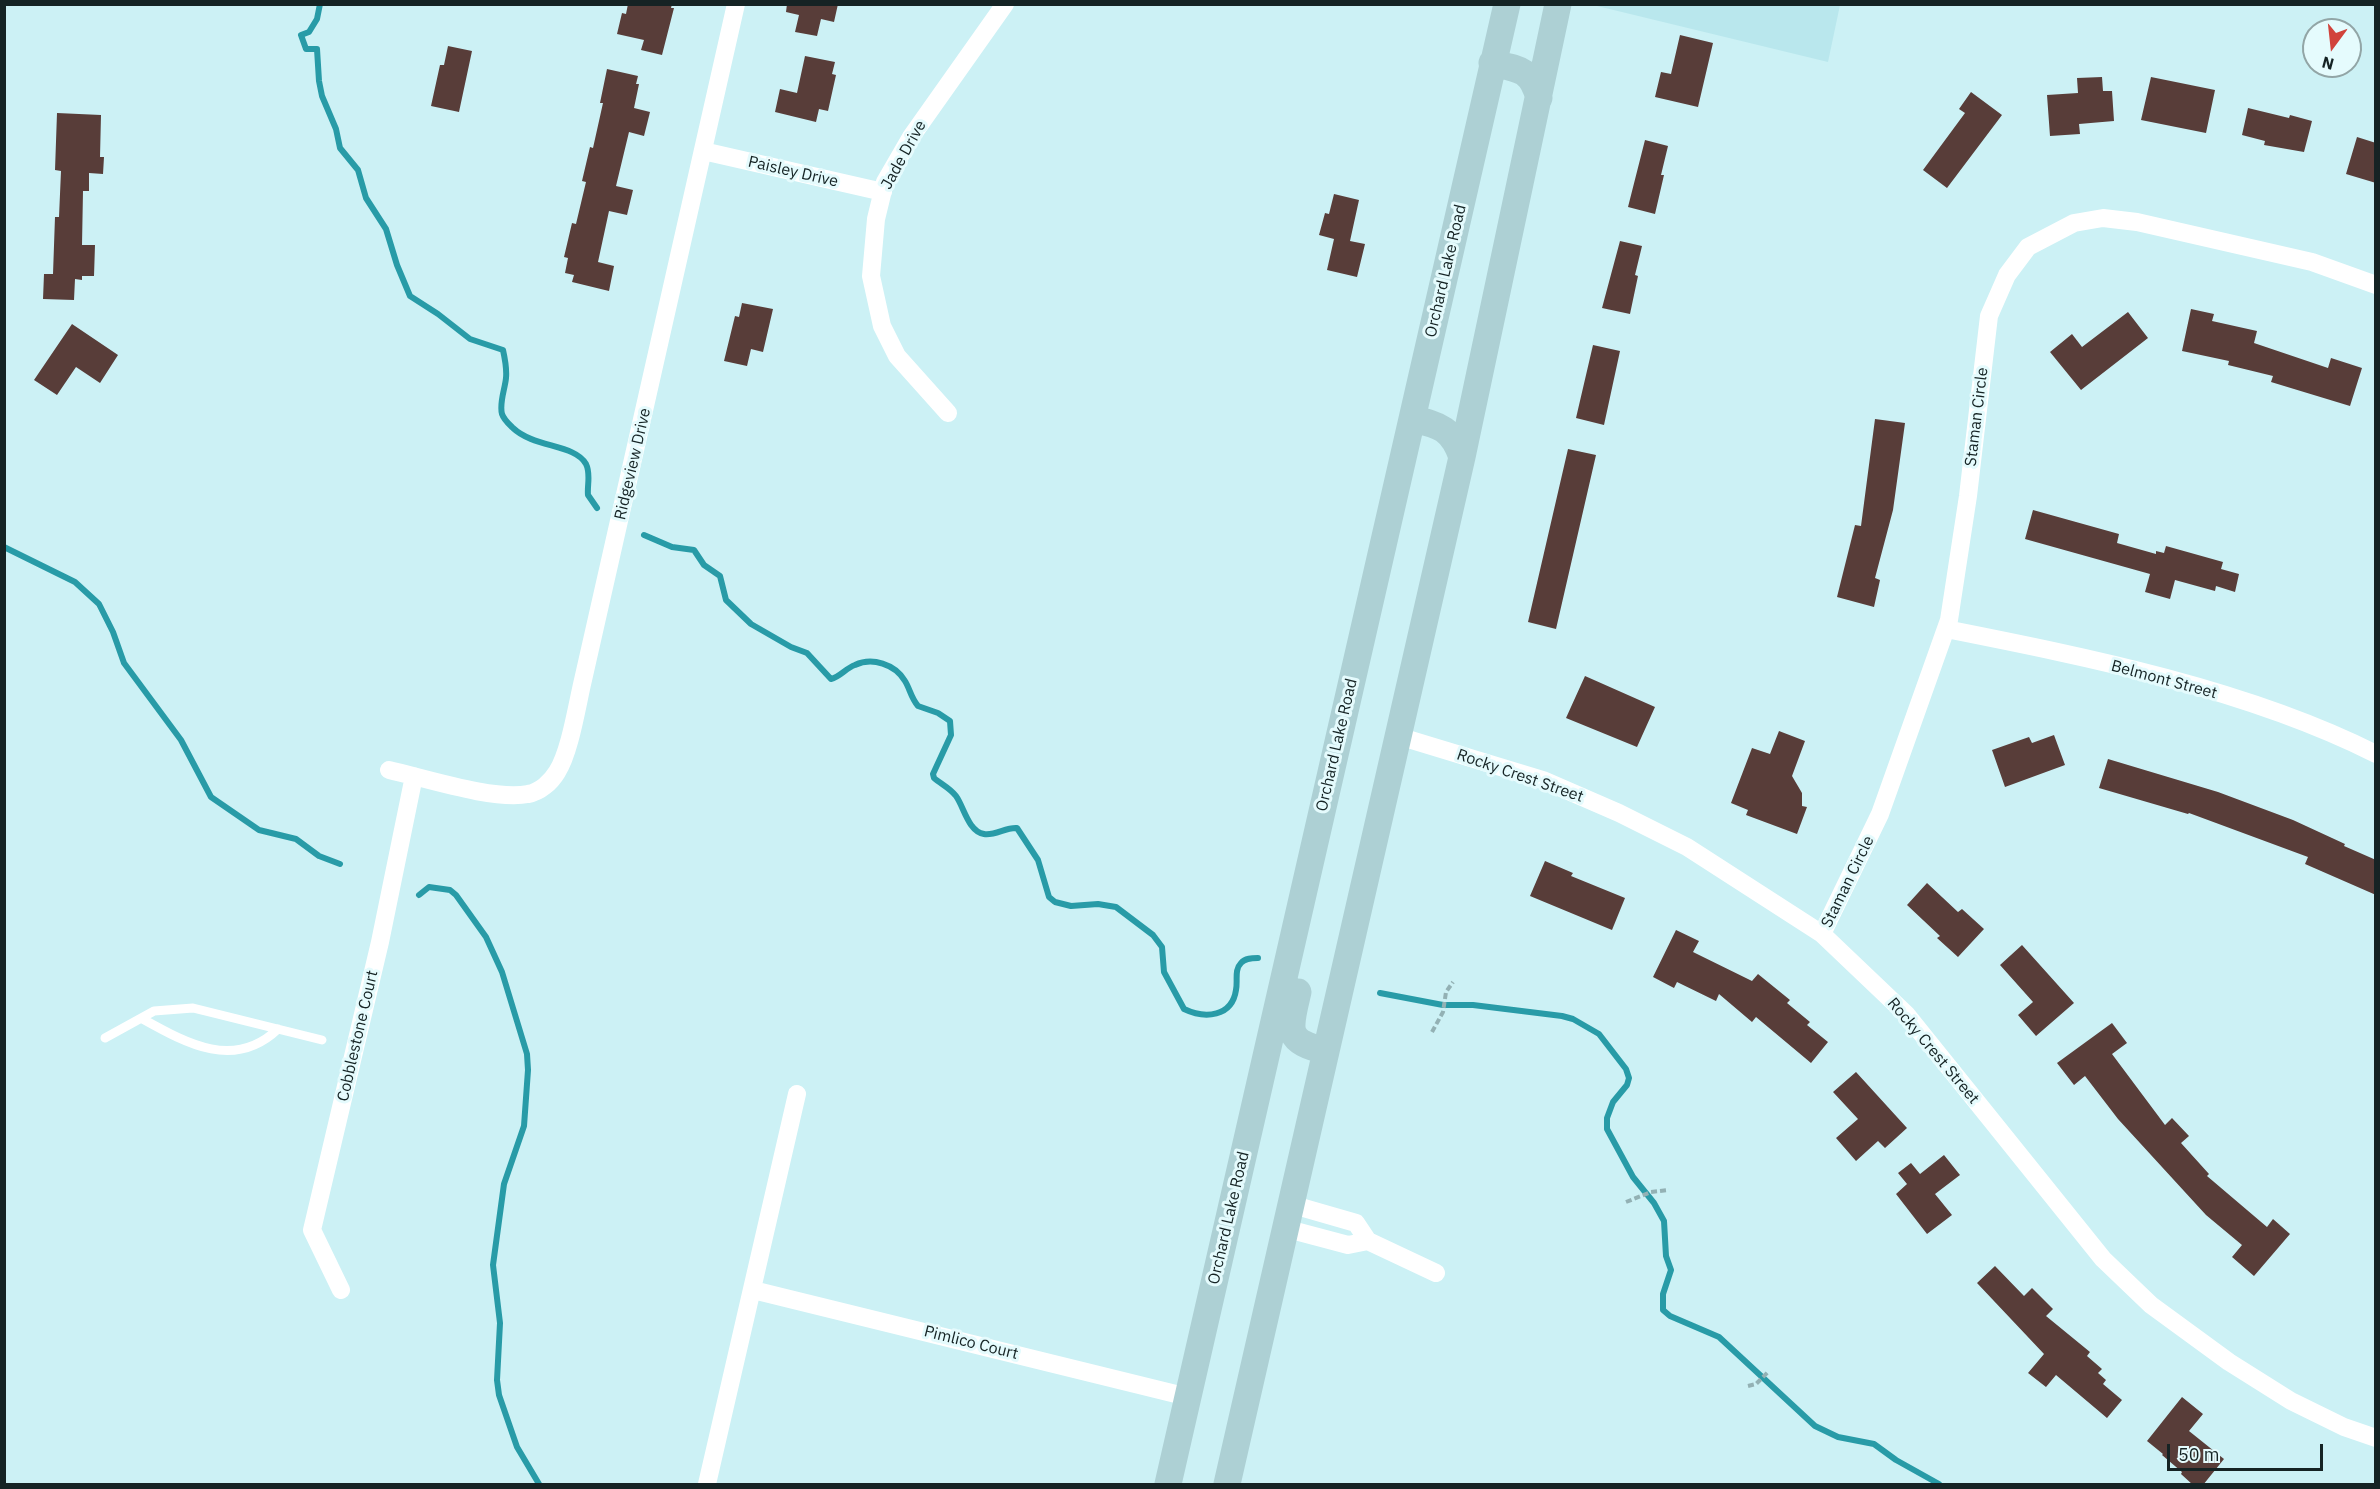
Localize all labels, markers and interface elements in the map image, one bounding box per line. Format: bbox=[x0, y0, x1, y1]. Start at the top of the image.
north arrow bbox=[2302, 18, 2362, 78]
text: N bbox=[2320, 52, 2336, 75]
street label: Jade Drive bbox=[877, 117, 931, 193]
street label: Paisley Drive bbox=[746, 152, 840, 192]
street label: Orchard Lake Road bbox=[1421, 203, 1471, 339]
street label: Staman Circle bbox=[1961, 366, 1993, 468]
street label: Ridgeview Drive bbox=[611, 406, 655, 522]
street label: Belmont Street bbox=[2109, 657, 2219, 703]
street label: Orchard Lake Road bbox=[1312, 677, 1362, 813]
street label: Rocky Crest Street bbox=[1454, 745, 1586, 807]
street label: Staman Circle bbox=[1818, 833, 1878, 931]
street label: Cobblestone Court bbox=[334, 969, 382, 1103]
street label: Rocky Crest Street bbox=[1883, 994, 1983, 1108]
street label: Orchard Lake Road bbox=[1204, 1150, 1254, 1286]
street label: Pimlico Court bbox=[922, 1322, 1020, 1364]
scale bar bbox=[2170, 1432, 2326, 1470]
text: 50 m bbox=[2178, 1443, 2220, 1466]

